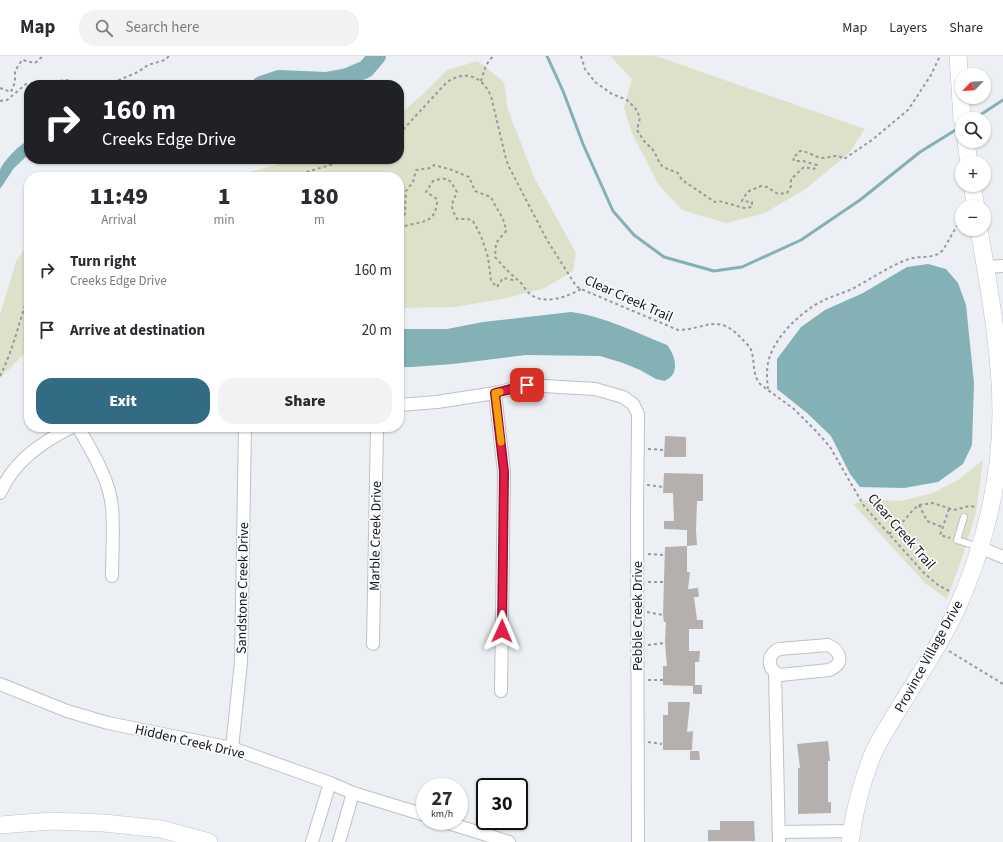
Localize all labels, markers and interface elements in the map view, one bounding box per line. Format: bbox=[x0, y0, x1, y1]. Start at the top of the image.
search box bbox=[79, 10, 359, 46]
text: Map bbox=[20, 14, 55, 41]
icon: search bbox=[93, 17, 115, 39]
text: Search here bbox=[125, 17, 199, 38]
text: Map bbox=[842, 18, 867, 38]
text: Layers bbox=[889, 18, 927, 38]
text: Share bbox=[949, 18, 983, 38]
north arrow bbox=[955, 68, 991, 104]
map controls bbox=[955, 68, 991, 236]
text: 160 m bbox=[102, 90, 176, 130]
icon: right bbox=[36, 96, 88, 148]
button: search bbox=[955, 112, 991, 148]
text: Creeks Edge Drive bbox=[102, 127, 236, 152]
button: + bbox=[955, 156, 991, 192]
text: 11:49 bbox=[89, 179, 148, 214]
text: 1 bbox=[218, 179, 231, 214]
text: 180 bbox=[300, 179, 339, 214]
button: − bbox=[955, 200, 991, 236]
text: Arrival bbox=[101, 211, 136, 229]
text: min bbox=[214, 211, 235, 229]
text: m bbox=[314, 211, 325, 229]
text: Turn right bbox=[70, 251, 136, 272]
icon: right bbox=[36, 259, 58, 281]
text: 160 m bbox=[354, 260, 392, 281]
street label: Clear Creek Trail bbox=[581, 270, 676, 328]
text: Creeks Edge Drive bbox=[70, 272, 167, 290]
icon: arrive bbox=[36, 319, 58, 341]
text: Arrive at destination bbox=[70, 320, 205, 341]
text: 20 m bbox=[362, 320, 392, 341]
pin bbox=[510, 368, 544, 402]
icon: arrive bbox=[516, 374, 538, 396]
button: Exit bbox=[36, 378, 210, 424]
button: Share bbox=[218, 378, 392, 424]
street label: Marble Creek Drive bbox=[365, 481, 387, 591]
street label: Clear Creek Trail bbox=[863, 489, 940, 574]
street label: Sandstone Creek Drive bbox=[232, 522, 254, 654]
street label: Pebble Creek Drive bbox=[628, 561, 648, 671]
street label: Province Village Drive bbox=[890, 597, 968, 716]
position arrow bbox=[481, 610, 523, 652]
street label: Hidden Creek Drive bbox=[133, 720, 247, 764]
speed limit sign: 30 bbox=[476, 778, 528, 830]
text: 27 bbox=[431, 785, 453, 813]
text: km/h bbox=[431, 807, 453, 821]

